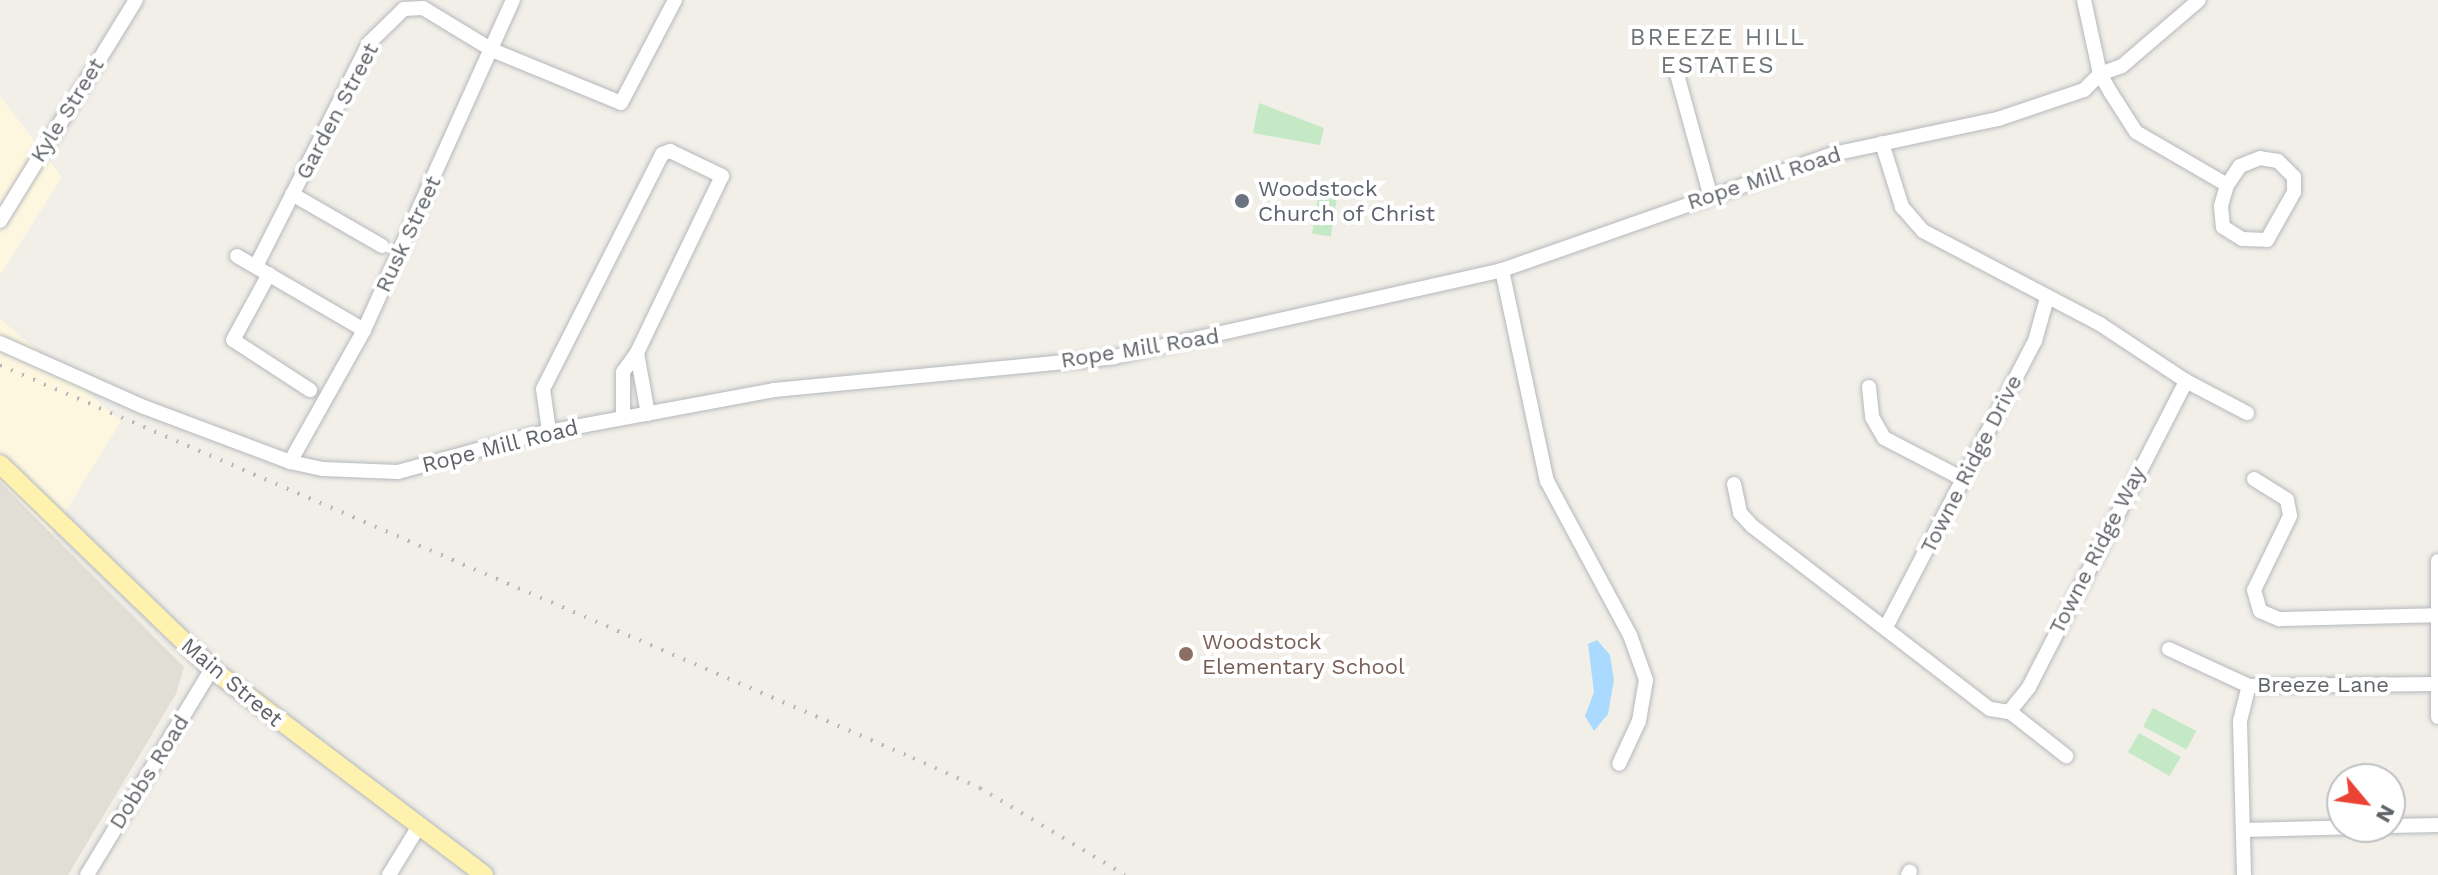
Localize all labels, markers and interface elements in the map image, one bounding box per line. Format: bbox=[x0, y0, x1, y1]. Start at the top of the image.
district label: BREEZE HILL ESTATES bbox=[1630, 24, 1806, 80]
street label: Garden Street bbox=[290, 38, 384, 184]
street label: Kyle Street bbox=[25, 53, 109, 167]
street label: Rope Mill Road bbox=[1683, 141, 1845, 215]
street label: Rusk Street bbox=[369, 171, 447, 297]
place label: Woodstock Church of Christ bbox=[1258, 175, 1436, 226]
marker: Woodstock Church of Christ bbox=[1233, 192, 1251, 210]
street label: Rope Mill Road bbox=[1059, 322, 1221, 374]
street label: Towne Ridge Drive bbox=[1915, 370, 2027, 558]
street label: Rope Mill Road bbox=[419, 414, 581, 478]
street label: Towne Ridge Way bbox=[2043, 461, 2151, 639]
place label: Woodstock Elementary School bbox=[1202, 628, 1405, 680]
street label: Main Street bbox=[176, 632, 288, 732]
marker: Woodstock Elementary School bbox=[1177, 645, 1195, 663]
street label: Breeze Lane bbox=[2257, 672, 2389, 698]
street label: Dobbs Road bbox=[104, 710, 194, 834]
north arrow bbox=[2326, 763, 2406, 843]
text: N bbox=[2371, 801, 2401, 827]

